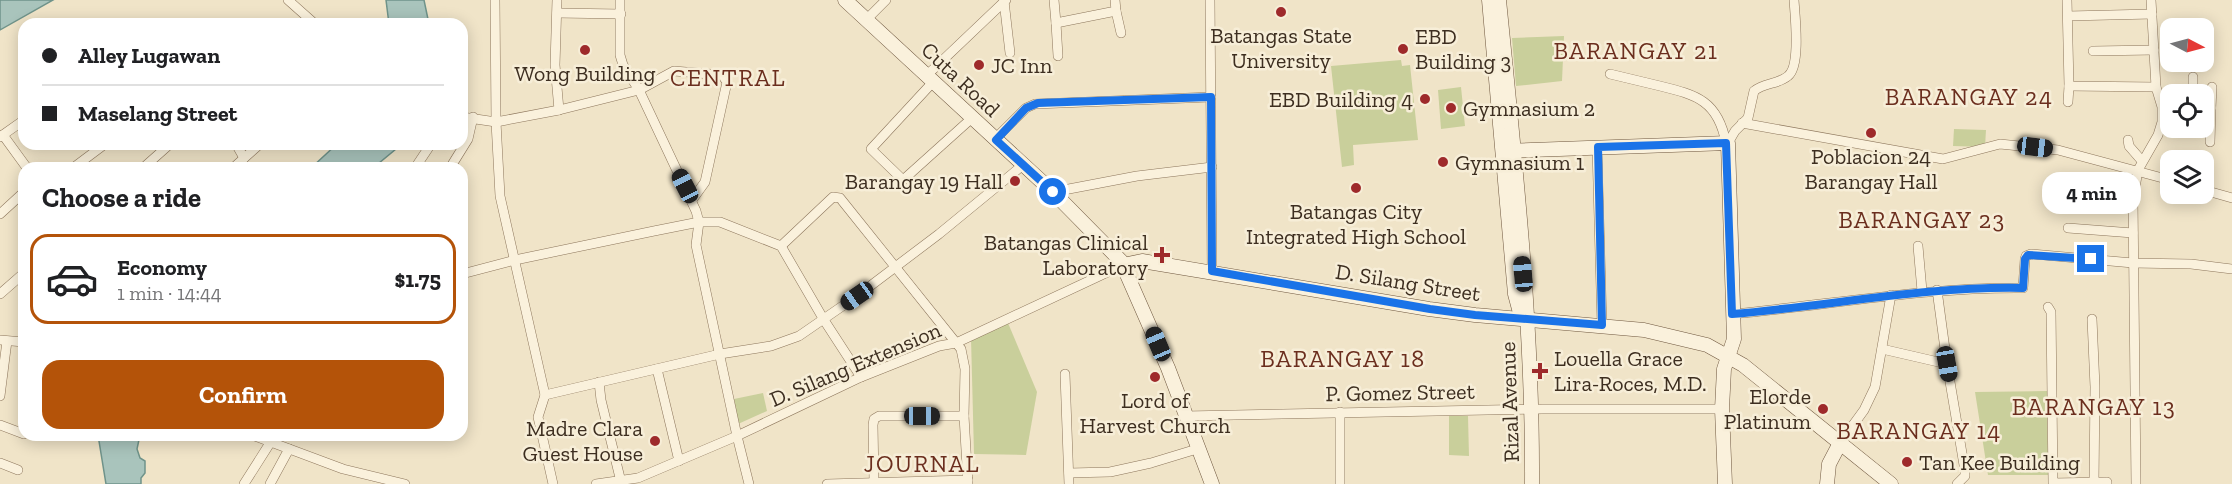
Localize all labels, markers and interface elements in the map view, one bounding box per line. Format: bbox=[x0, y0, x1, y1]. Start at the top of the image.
marker: Batangas State University bbox=[1274, 5, 1288, 19]
north arrow bbox=[2160, 18, 2214, 72]
map controls bbox=[2160, 18, 2214, 204]
place label: Batangas State University bbox=[1210, 22, 1352, 74]
place label: EBD Building 3 bbox=[1415, 23, 1511, 75]
street label: Cuta Road bbox=[916, 36, 1006, 123]
district label: BARANGAY 21 bbox=[1553, 36, 1719, 65]
text: Alley Lugawan bbox=[78, 42, 220, 69]
marker: EBD Building 3 bbox=[1396, 42, 1410, 56]
marker: Wong Building bbox=[578, 43, 592, 57]
place label: JC Inn bbox=[991, 52, 1053, 79]
marker: JC Inn bbox=[972, 58, 986, 72]
place label: Wong Building bbox=[514, 60, 656, 87]
district label: CENTRAL bbox=[670, 63, 786, 92]
district label: BARANGAY 24 bbox=[1885, 82, 2053, 111]
button: locate bbox=[2160, 84, 2214, 138]
place label: EBD Building 4 bbox=[1269, 86, 1413, 113]
marker: EBD Building 4 bbox=[1418, 92, 1432, 106]
place label: Gymnasium 2 bbox=[1463, 95, 1595, 122]
text: Maselang Street bbox=[78, 100, 237, 127]
marker: Gymnasium 2 bbox=[1444, 101, 1458, 115]
marker: Poblacion 24 Barangay Hall bbox=[1864, 126, 1878, 140]
car bbox=[2016, 136, 2054, 158]
place label: Poblacion 24 Barangay Hall bbox=[1804, 143, 1938, 195]
place label: Gymnasium 1 bbox=[1455, 149, 1585, 176]
button: layers bbox=[2160, 150, 2214, 204]
marker: Gymnasium 1 bbox=[1436, 155, 1450, 169]
car bbox=[669, 166, 701, 206]
place label: Barangay 19 Hall bbox=[845, 168, 1003, 195]
callout: 4 min bbox=[2042, 172, 2140, 214]
marker: Barangay 19 Hall bbox=[1008, 174, 1022, 188]
route start bbox=[1039, 178, 1066, 205]
marker: Batangas City Integrated High School bbox=[1349, 181, 1363, 195]
text: 4 min bbox=[2066, 181, 2117, 205]
text: Choose a ride bbox=[42, 182, 201, 214]
place label: Batangas City Integrated High School bbox=[1246, 198, 1466, 250]
district label: BARANGAY 23 bbox=[1838, 205, 2006, 234]
place label: Batangas Clinical Laboratory bbox=[984, 229, 1149, 281]
route end bbox=[2077, 245, 2104, 272]
marker: Batangas Clinical Laboratory bbox=[1153, 246, 1171, 264]
icon: car bbox=[45, 252, 99, 306]
text: Economy bbox=[117, 254, 207, 281]
car bbox=[1512, 255, 1534, 293]
street label: D. Silang Street bbox=[1333, 258, 1483, 307]
text: $1.75 bbox=[395, 266, 441, 293]
car bbox=[837, 278, 877, 314]
text: 1 min · 14:44 bbox=[117, 281, 222, 305]
street label: D. Silang Extension bbox=[765, 316, 945, 413]
car bbox=[1143, 324, 1173, 364]
street label: Rizal Avenue bbox=[1494, 341, 1525, 463]
district label: BARANGAY 18 bbox=[1260, 344, 1426, 373]
place label: Louella Grace Lira-Roces, M.D. bbox=[1554, 345, 1707, 397]
car bbox=[1935, 345, 1959, 383]
button: Confirm bbox=[42, 360, 444, 429]
marker: Louella Grace Lira-Roces, M.D. bbox=[1531, 362, 1549, 380]
marker: Lord of Harvest Church bbox=[1148, 370, 1162, 384]
street label: P. Gomez Street bbox=[1325, 378, 1476, 407]
place label: Elorde Platinum bbox=[1724, 383, 1811, 435]
place label: Lord of Harvest Church bbox=[1080, 387, 1231, 439]
district label: BARANGAY 13 bbox=[2012, 392, 2176, 421]
marker: Elorde Platinum bbox=[1816, 402, 1830, 416]
car bbox=[904, 407, 940, 425]
place label: Madre Clara Guest House bbox=[523, 415, 643, 467]
district label: BARANGAY 14 bbox=[1836, 416, 2002, 445]
marker: Madre Clara Guest House bbox=[648, 434, 662, 448]
district label: JOURNAL bbox=[864, 449, 980, 478]
place label: Tan Kee Building bbox=[1919, 449, 2080, 476]
marker: Tan Kee Building bbox=[1900, 455, 1914, 469]

